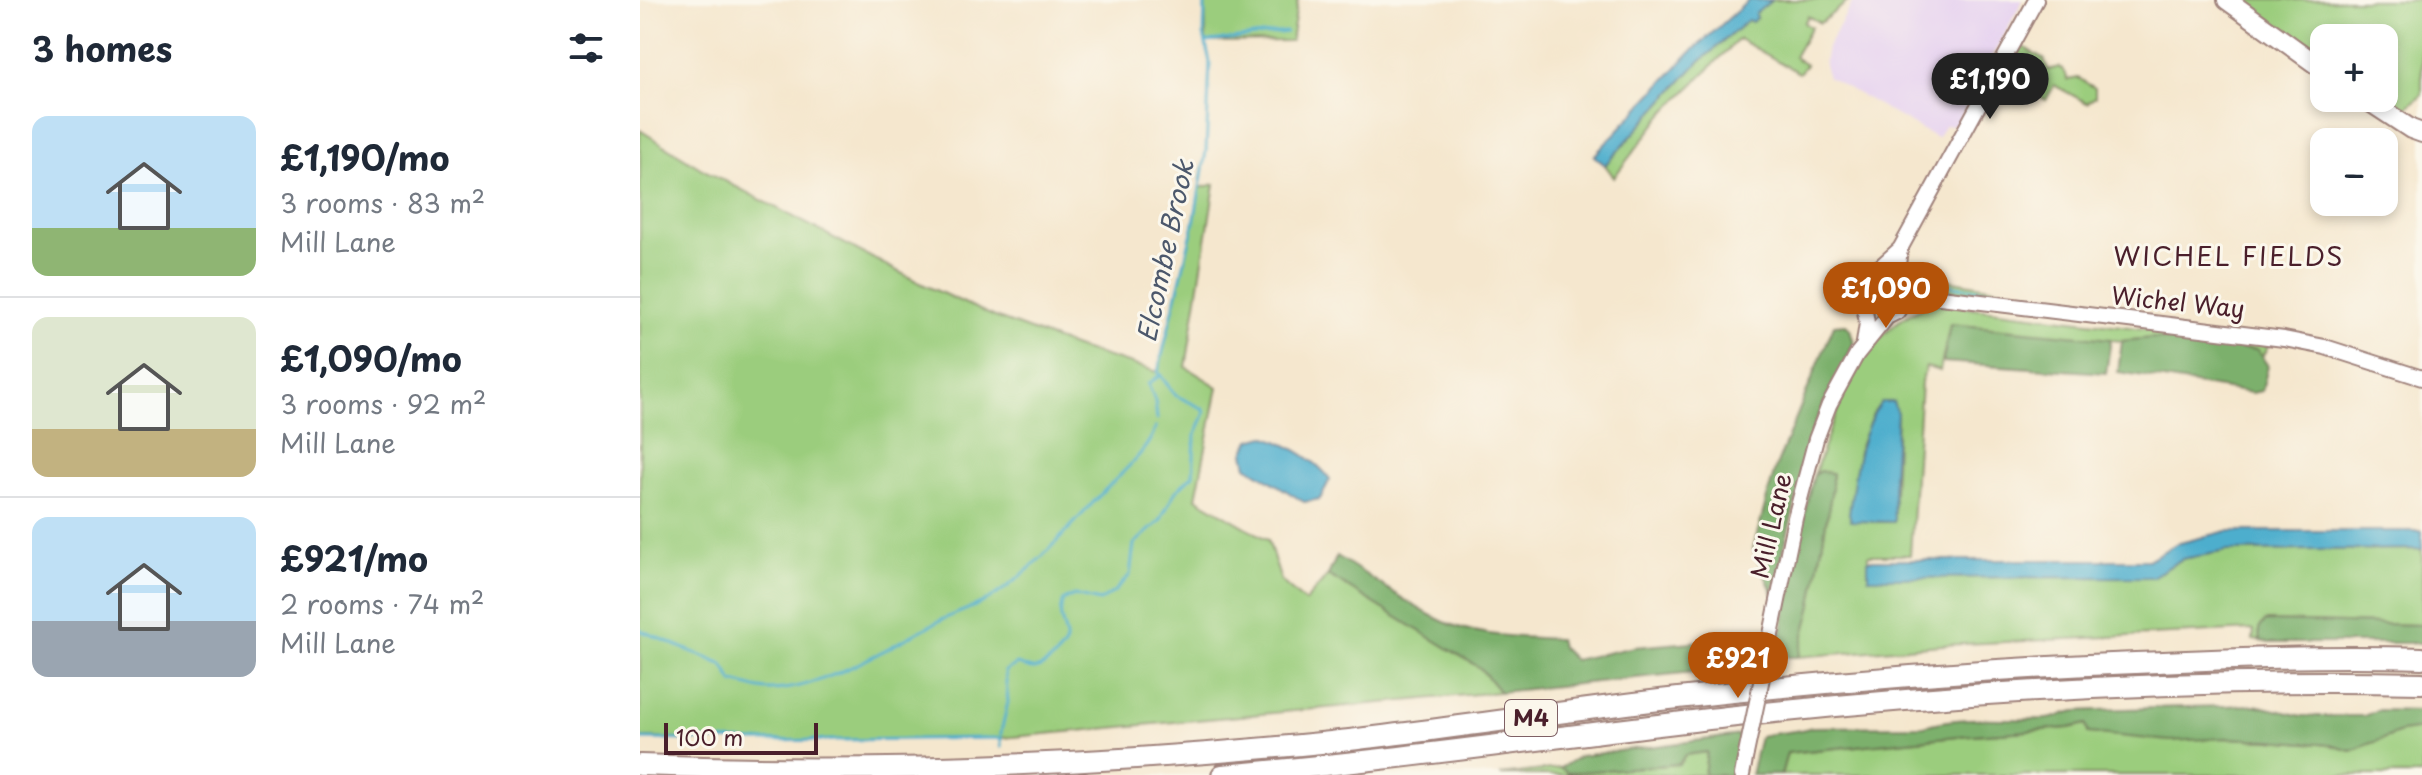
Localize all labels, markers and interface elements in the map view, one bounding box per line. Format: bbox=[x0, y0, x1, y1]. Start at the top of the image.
text: 3 homes bbox=[32, 22, 172, 74]
map controls bbox=[2310, 24, 2398, 216]
button: + bbox=[2310, 24, 2398, 112]
icon: filters bbox=[564, 26, 608, 70]
pin: £1,190 bbox=[1925, 53, 2055, 121]
text: £1,190 bbox=[1950, 59, 2030, 98]
button: − bbox=[2310, 128, 2398, 216]
text: £1,190/mo bbox=[280, 131, 450, 183]
icon: home bbox=[96, 148, 192, 244]
water label: Elcombe Brook bbox=[1126, 155, 1203, 345]
text: 3 rooms · 83 m² bbox=[280, 183, 485, 222]
text: Mill Lane bbox=[280, 222, 396, 261]
district label: WICHEL FIELDS bbox=[2113, 236, 2345, 275]
pin: £1,090 bbox=[1821, 262, 1951, 330]
text: £1,090 bbox=[1841, 268, 1931, 307]
street label: Wichel Way bbox=[2110, 276, 2247, 326]
text: £1,090/mo bbox=[280, 332, 462, 384]
icon: home bbox=[96, 349, 192, 445]
text: 3 rooms · 92 m² bbox=[280, 384, 486, 423]
text: Mill Lane bbox=[280, 423, 396, 462]
street label: Mill Lane bbox=[1740, 469, 1800, 582]
text: £921/mo bbox=[280, 532, 428, 584]
icon: home bbox=[96, 549, 192, 645]
text: 2 rooms · 74 m² bbox=[280, 584, 484, 623]
text: Mill Lane bbox=[280, 623, 396, 662]
pin: £921 bbox=[1691, 632, 1785, 700]
text: £921 bbox=[1706, 638, 1770, 677]
road number: M4 bbox=[1505, 700, 1557, 736]
scale bar bbox=[664, 719, 818, 755]
text: 100 m bbox=[676, 720, 743, 753]

